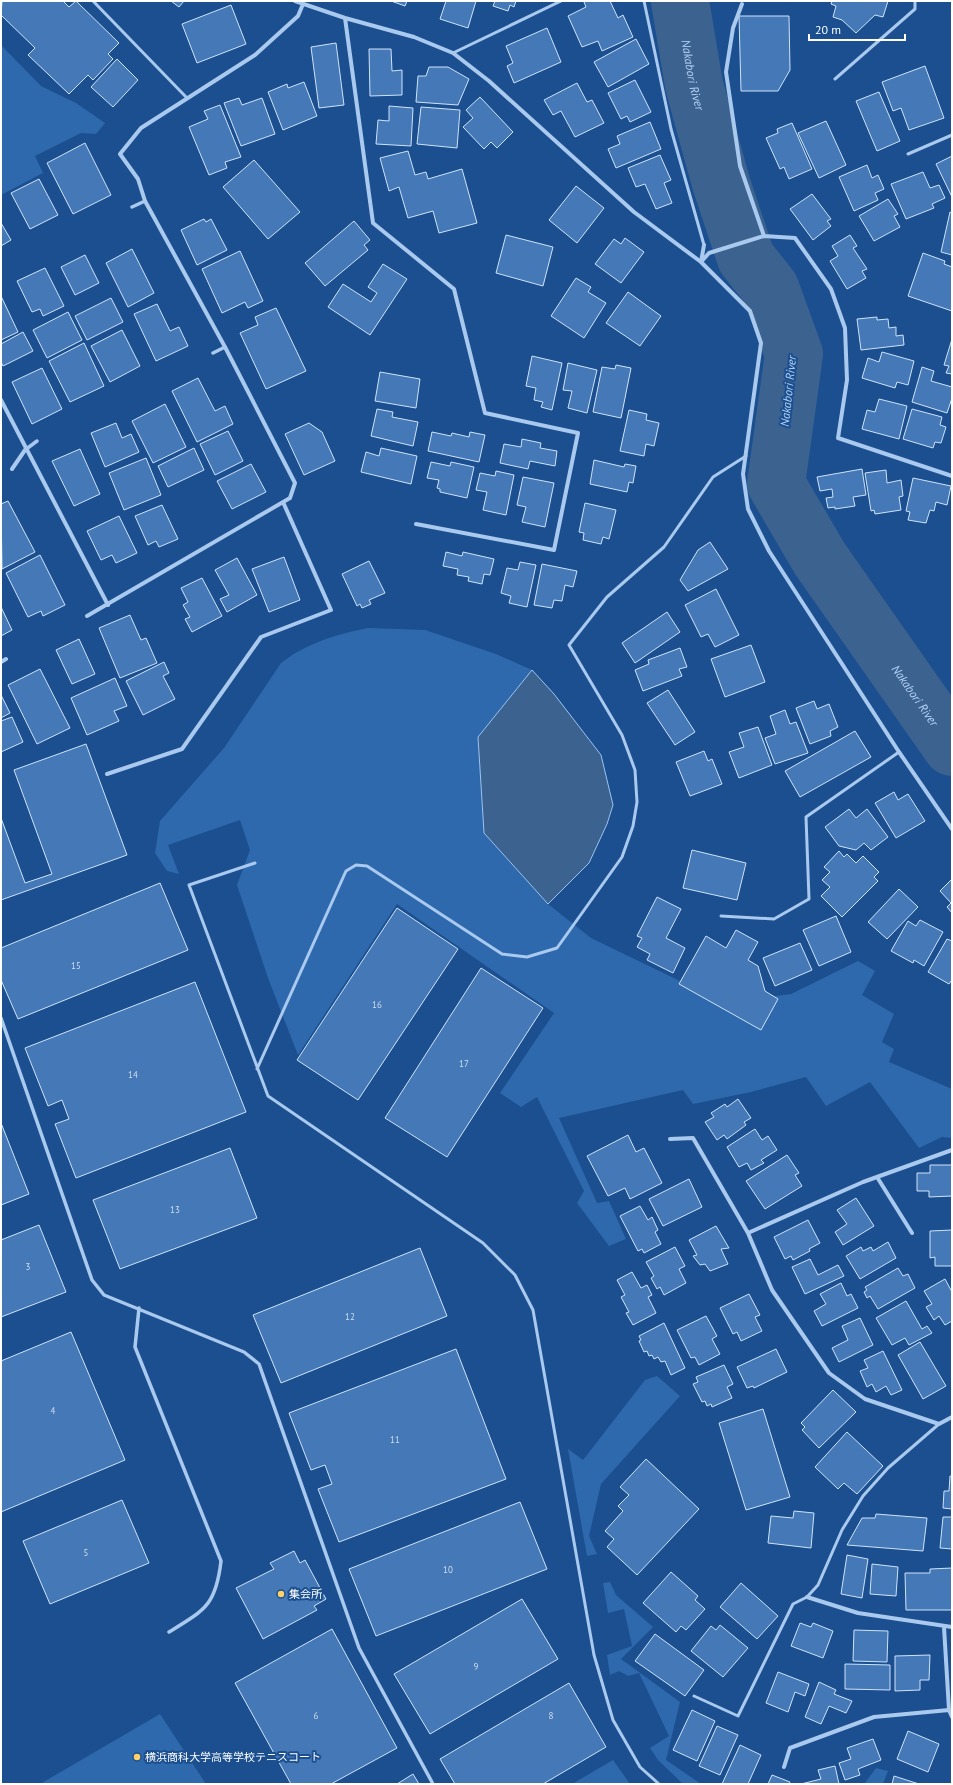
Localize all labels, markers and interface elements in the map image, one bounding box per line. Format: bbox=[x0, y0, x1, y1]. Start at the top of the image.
scale bar bbox=[809, 16, 905, 42]
text: 20 m bbox=[815, 22, 841, 37]
water label: Nakabori River bbox=[679, 39, 708, 113]
water label: Nakabori River bbox=[777, 354, 799, 427]
water label: Nakabori River bbox=[889, 662, 943, 730]
house number: 15 bbox=[71, 960, 81, 971]
house number: 16 bbox=[372, 999, 382, 1010]
house number: 17 bbox=[459, 1058, 469, 1069]
house number: 14 bbox=[128, 1069, 138, 1080]
house number: 13 bbox=[170, 1204, 180, 1215]
house number: 3 bbox=[26, 1261, 31, 1272]
house number: 12 bbox=[345, 1311, 355, 1322]
house number: 4 bbox=[51, 1405, 56, 1416]
house number: 11 bbox=[390, 1434, 400, 1445]
house number: 5 bbox=[84, 1547, 89, 1558]
house number: 10 bbox=[443, 1564, 453, 1575]
place label: 集会所 bbox=[289, 1587, 323, 1601]
marker: 集会所 bbox=[276, 1589, 286, 1599]
house number: 9 bbox=[474, 1661, 479, 1672]
house number: 6 bbox=[314, 1710, 319, 1721]
house number: 8 bbox=[549, 1710, 554, 1721]
place label: 横浜商科大学高等学校テニスコート bbox=[145, 1750, 321, 1764]
marker: 横浜商科大学高等学校テニスコート bbox=[132, 1752, 142, 1762]

